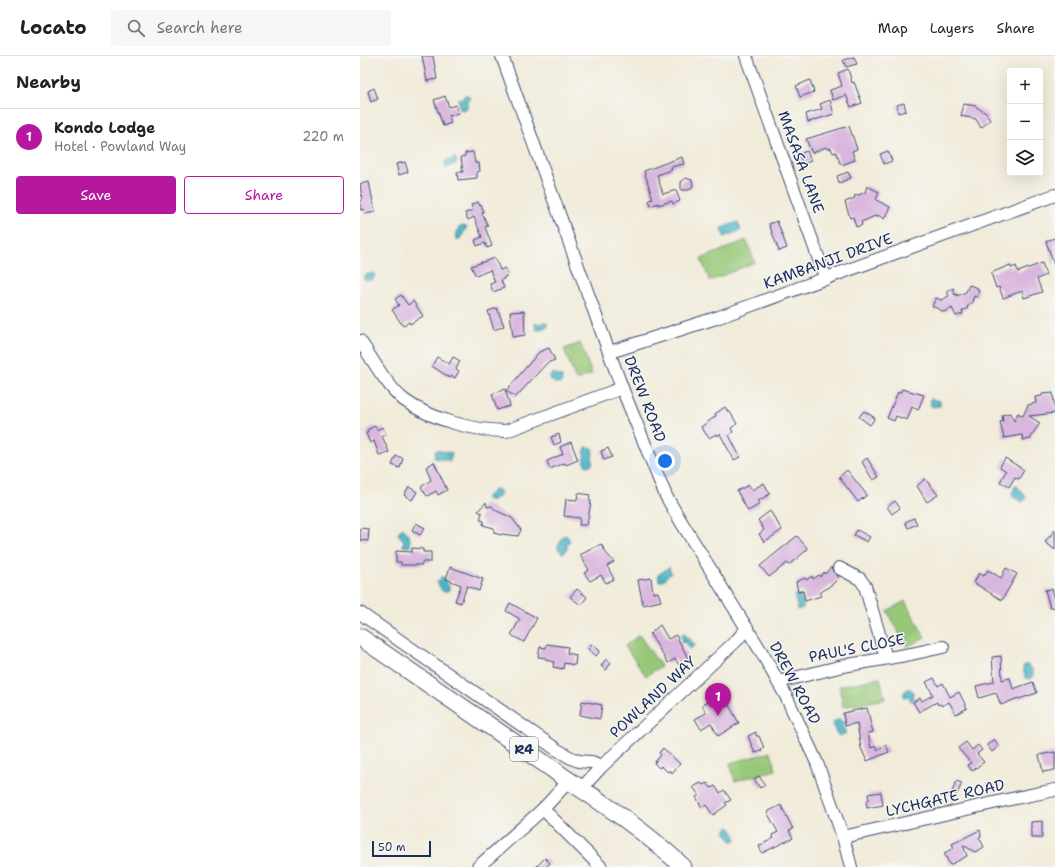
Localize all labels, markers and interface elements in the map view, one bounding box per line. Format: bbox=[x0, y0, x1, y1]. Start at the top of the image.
search box bbox=[111, 10, 391, 46]
text: Locato bbox=[20, 15, 87, 40]
icon: search bbox=[125, 17, 147, 39]
text: Search here bbox=[157, 18, 242, 38]
text: Map bbox=[878, 19, 908, 37]
text: Layers bbox=[930, 19, 974, 37]
text: Share bbox=[996, 19, 1035, 37]
map controls bbox=[1007, 68, 1043, 176]
button: + bbox=[1007, 68, 1043, 104]
text: Nearby bbox=[16, 71, 81, 93]
button: − bbox=[1007, 104, 1043, 140]
street label: MASASA LANE bbox=[773, 108, 829, 216]
text: Kondo Lodge bbox=[54, 118, 155, 138]
text: 1 bbox=[26, 128, 32, 145]
text: 220 m bbox=[302, 128, 344, 145]
text: Hotel · Powland Way bbox=[54, 138, 186, 155]
button: layers bbox=[1007, 140, 1043, 176]
button: Save bbox=[16, 176, 176, 214]
button: Share bbox=[184, 176, 344, 214]
street label: KAMBANJI DRIVE bbox=[761, 228, 895, 294]
street label: DREW ROAD bbox=[619, 353, 671, 445]
your location bbox=[655, 451, 675, 471]
street label: PAUL'S CLOSE bbox=[807, 629, 907, 667]
street label: DREW ROAD bbox=[765, 638, 825, 728]
street label: POWLAND WAY bbox=[605, 651, 701, 743]
pin: 1 bbox=[705, 683, 731, 716]
road number: R4 bbox=[510, 737, 538, 761]
street label: LYCHGATE ROAD bbox=[884, 775, 1006, 821]
scale bar bbox=[372, 839, 431, 858]
text: 50 m bbox=[378, 840, 406, 855]

